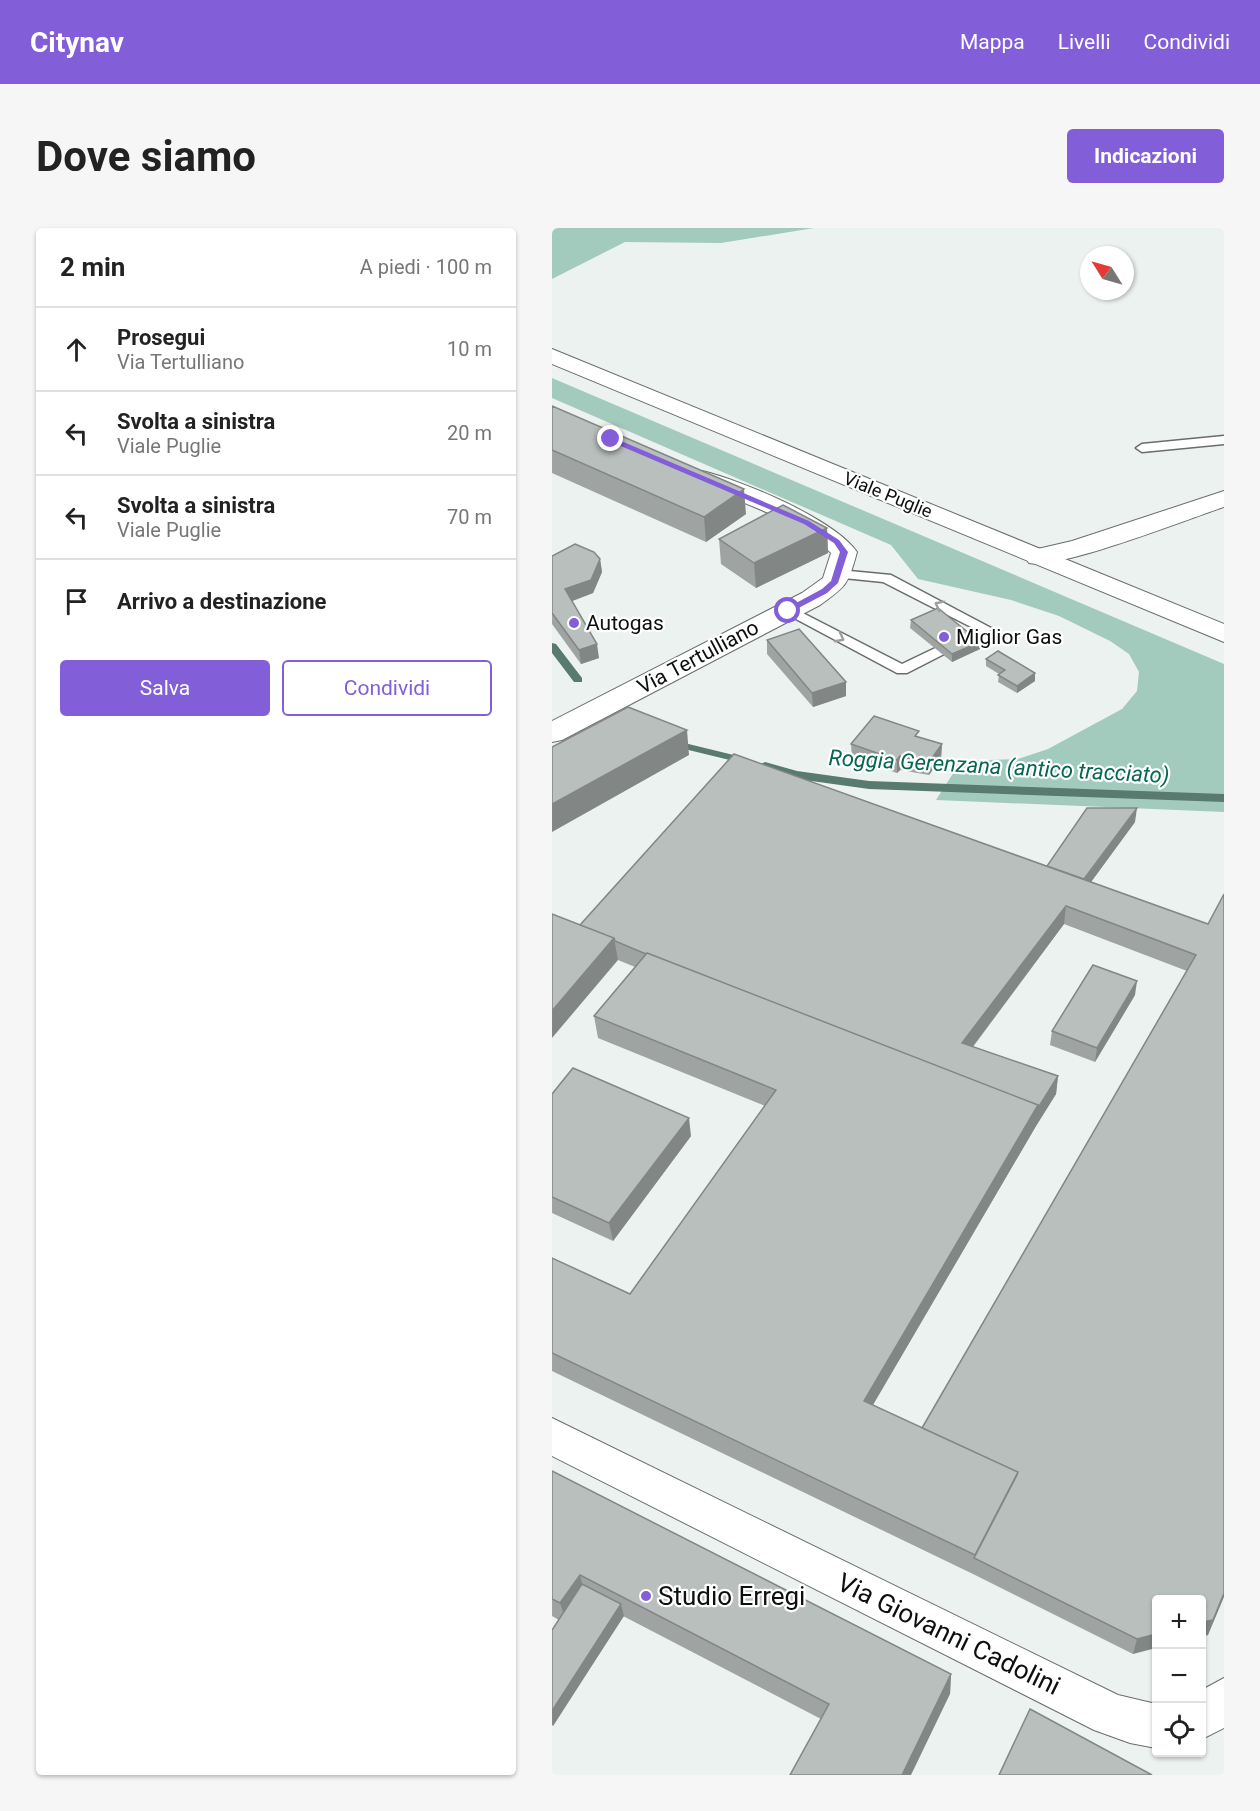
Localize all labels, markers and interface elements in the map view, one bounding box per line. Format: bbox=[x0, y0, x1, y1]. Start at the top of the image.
text: Citynav bbox=[30, 26, 124, 59]
text: Mappa bbox=[960, 30, 1025, 54]
text: Livelli bbox=[1058, 30, 1111, 54]
text: Condividi bbox=[1144, 30, 1230, 54]
button: Indicazioni bbox=[1067, 129, 1224, 183]
text: Dove siamo bbox=[36, 132, 256, 181]
north arrow bbox=[1080, 246, 1134, 300]
text: 2 min bbox=[60, 252, 125, 282]
text: A piedi · 100 m bbox=[360, 255, 492, 279]
text: Prosegui bbox=[117, 325, 205, 350]
icon: ahead bbox=[60, 333, 93, 366]
text: 10 m bbox=[447, 337, 492, 361]
text: Via Tertulliano bbox=[117, 350, 244, 374]
text: Svolta a sinistra bbox=[117, 409, 275, 434]
icon: left bbox=[60, 417, 93, 450]
text: 20 m bbox=[447, 421, 492, 445]
route end bbox=[597, 425, 623, 451]
text: Viale Puglie bbox=[117, 434, 221, 458]
street label: Viale Puglie bbox=[841, 467, 936, 522]
text: Svolta a sinistra bbox=[117, 493, 275, 518]
icon: left bbox=[60, 501, 93, 534]
text: 70 m bbox=[447, 505, 492, 529]
text: Viale Puglie bbox=[117, 518, 221, 542]
icon: arrive bbox=[60, 585, 93, 618]
text: Arrivo a destinazione bbox=[117, 589, 326, 614]
route start bbox=[774, 597, 800, 623]
one-way arrow bbox=[935, 601, 946, 613]
place label: Autogas bbox=[586, 611, 664, 635]
street label: Via Tertulliano bbox=[633, 615, 763, 699]
marker: Autogas bbox=[567, 616, 581, 630]
place label: Miglior Gas bbox=[956, 625, 1062, 649]
marker: Miglior Gas bbox=[937, 630, 951, 644]
one-way arrow bbox=[833, 631, 844, 642]
button: Salva bbox=[60, 660, 270, 716]
button: Condividi bbox=[282, 660, 492, 716]
water label: Roggia Gerenzana (antico tracciato) bbox=[828, 745, 1170, 789]
street label: Via Giovanni Cadolini bbox=[833, 1567, 1065, 1701]
place label: Studio Erregi bbox=[658, 1581, 805, 1611]
marker: Studio Erregi bbox=[639, 1589, 653, 1603]
map controls bbox=[1152, 1595, 1206, 1757]
button: + bbox=[1152, 1595, 1206, 1649]
button: − bbox=[1152, 1649, 1206, 1703]
button: locate bbox=[1152, 1703, 1206, 1757]

